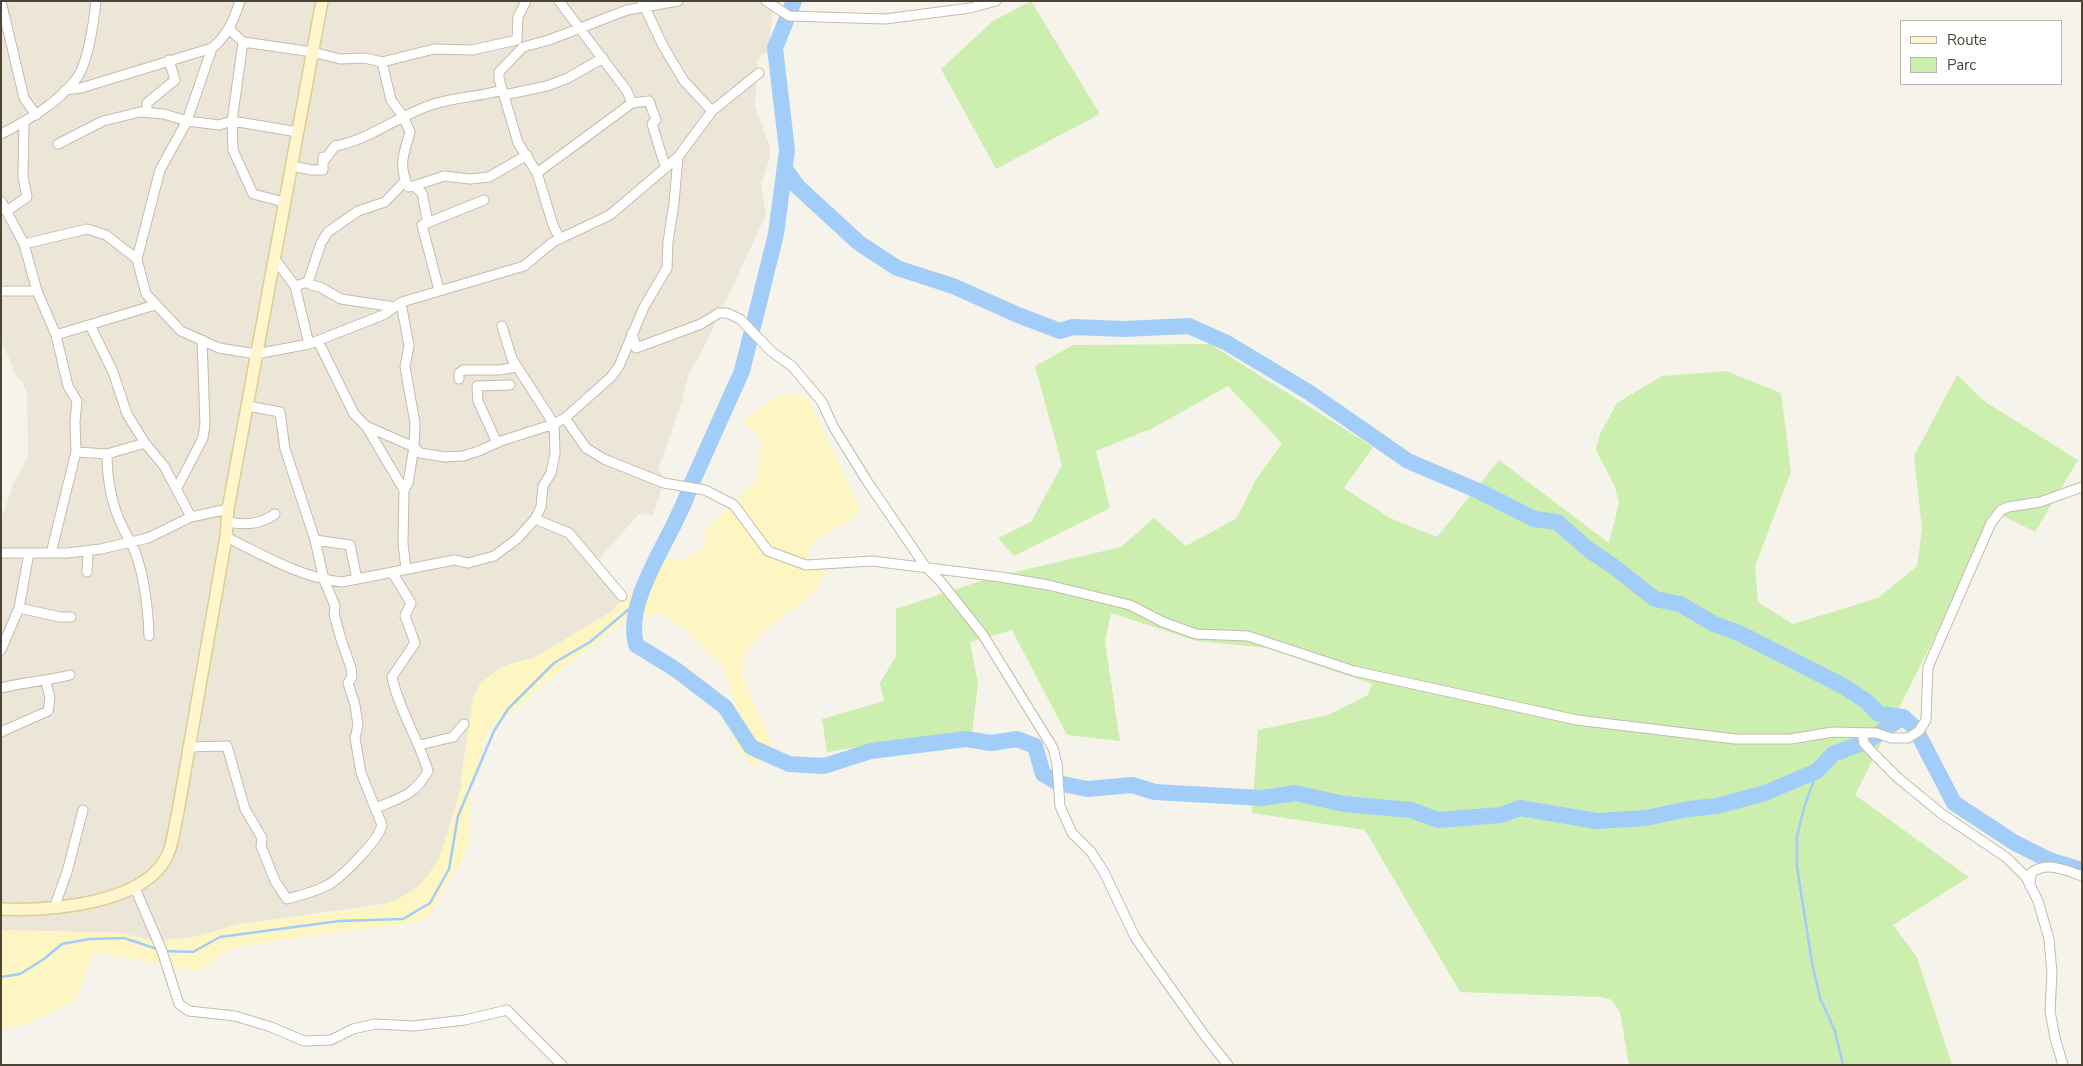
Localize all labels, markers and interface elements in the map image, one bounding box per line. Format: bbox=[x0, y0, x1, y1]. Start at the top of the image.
legend bbox=[1900, 20, 2063, 85]
text: Route bbox=[1947, 30, 1987, 50]
text: Parc bbox=[1947, 55, 1976, 75]

